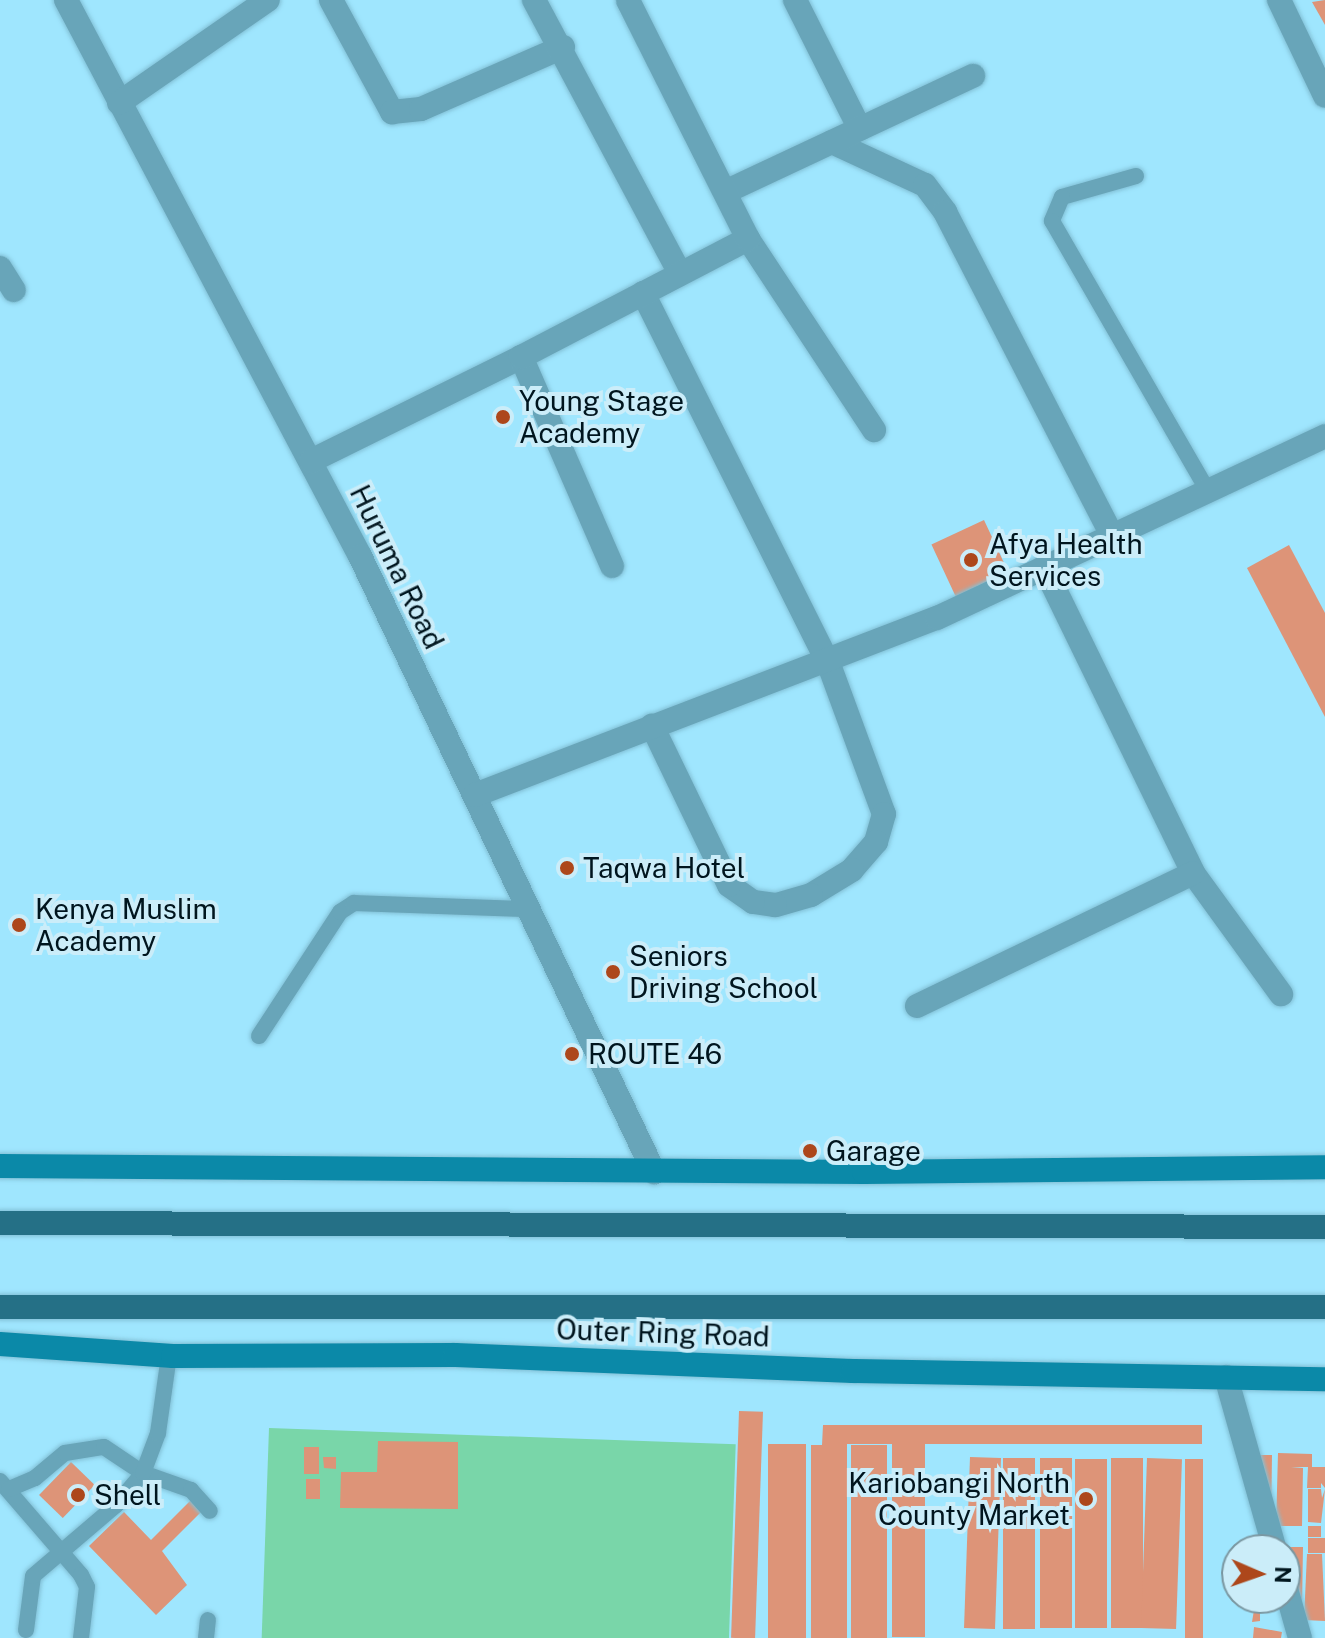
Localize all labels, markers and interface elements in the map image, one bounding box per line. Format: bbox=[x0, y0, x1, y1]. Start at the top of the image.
place label: Young Stage Academy bbox=[519, 384, 684, 450]
marker: Young Stage Academy bbox=[494, 408, 512, 426]
street label: Huruma Road bbox=[343, 480, 451, 654]
place label: Afya Health Services bbox=[989, 527, 1143, 593]
marker: Afya Health Services bbox=[960, 549, 982, 571]
place label: Taqwa Hotel bbox=[583, 851, 745, 885]
marker: Taqwa Hotel bbox=[558, 859, 576, 877]
place label: Kenya Muslim Academy bbox=[35, 892, 217, 958]
marker: Kenya Muslim Academy bbox=[10, 916, 28, 934]
place label: Seniors Driving School bbox=[629, 939, 818, 1005]
marker: Seniors Driving School bbox=[604, 963, 622, 981]
place label: ROUTE 46 bbox=[588, 1037, 722, 1071]
marker: ROUTE 46 bbox=[563, 1045, 581, 1063]
place label: Garage bbox=[826, 1134, 921, 1168]
marker: Garage bbox=[801, 1142, 819, 1160]
street label: Outer Ring Road bbox=[556, 1312, 770, 1354]
place label: Kariobangi North County Market bbox=[848, 1466, 1070, 1532]
place label: Shell bbox=[94, 1478, 161, 1512]
marker: Shell bbox=[69, 1486, 87, 1504]
marker: Kariobangi North County Market bbox=[1077, 1490, 1095, 1508]
north arrow bbox=[1221, 1534, 1301, 1614]
text: N bbox=[1270, 1566, 1296, 1584]

